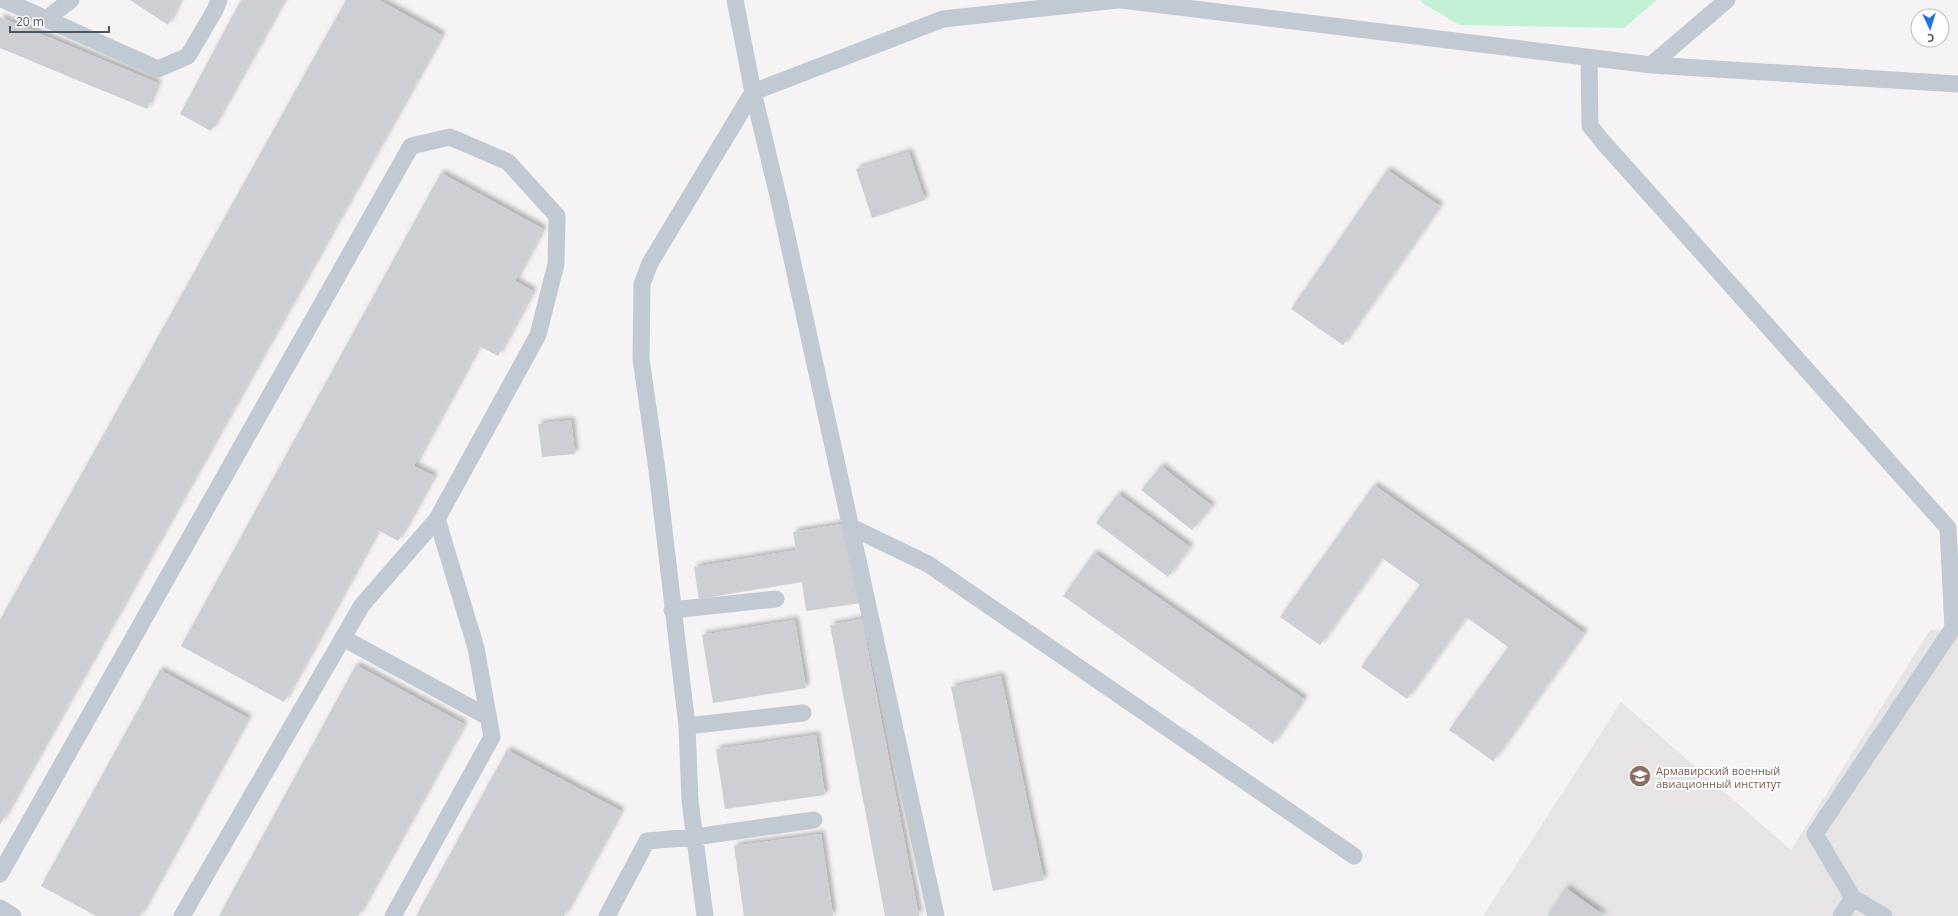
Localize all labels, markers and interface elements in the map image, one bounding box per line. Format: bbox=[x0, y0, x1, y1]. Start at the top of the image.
scale bar bbox=[10, 8, 109, 34]
north arrow bbox=[1910, 8, 1950, 48]
text: 20 m bbox=[16, 13, 44, 30]
text: С bbox=[1927, 31, 1935, 46]
school or university icon: Армавирский военный авиационный институт bbox=[1627, 763, 1653, 789]
place label: Армавирский военный авиационный институт bbox=[1656, 763, 1782, 791]

